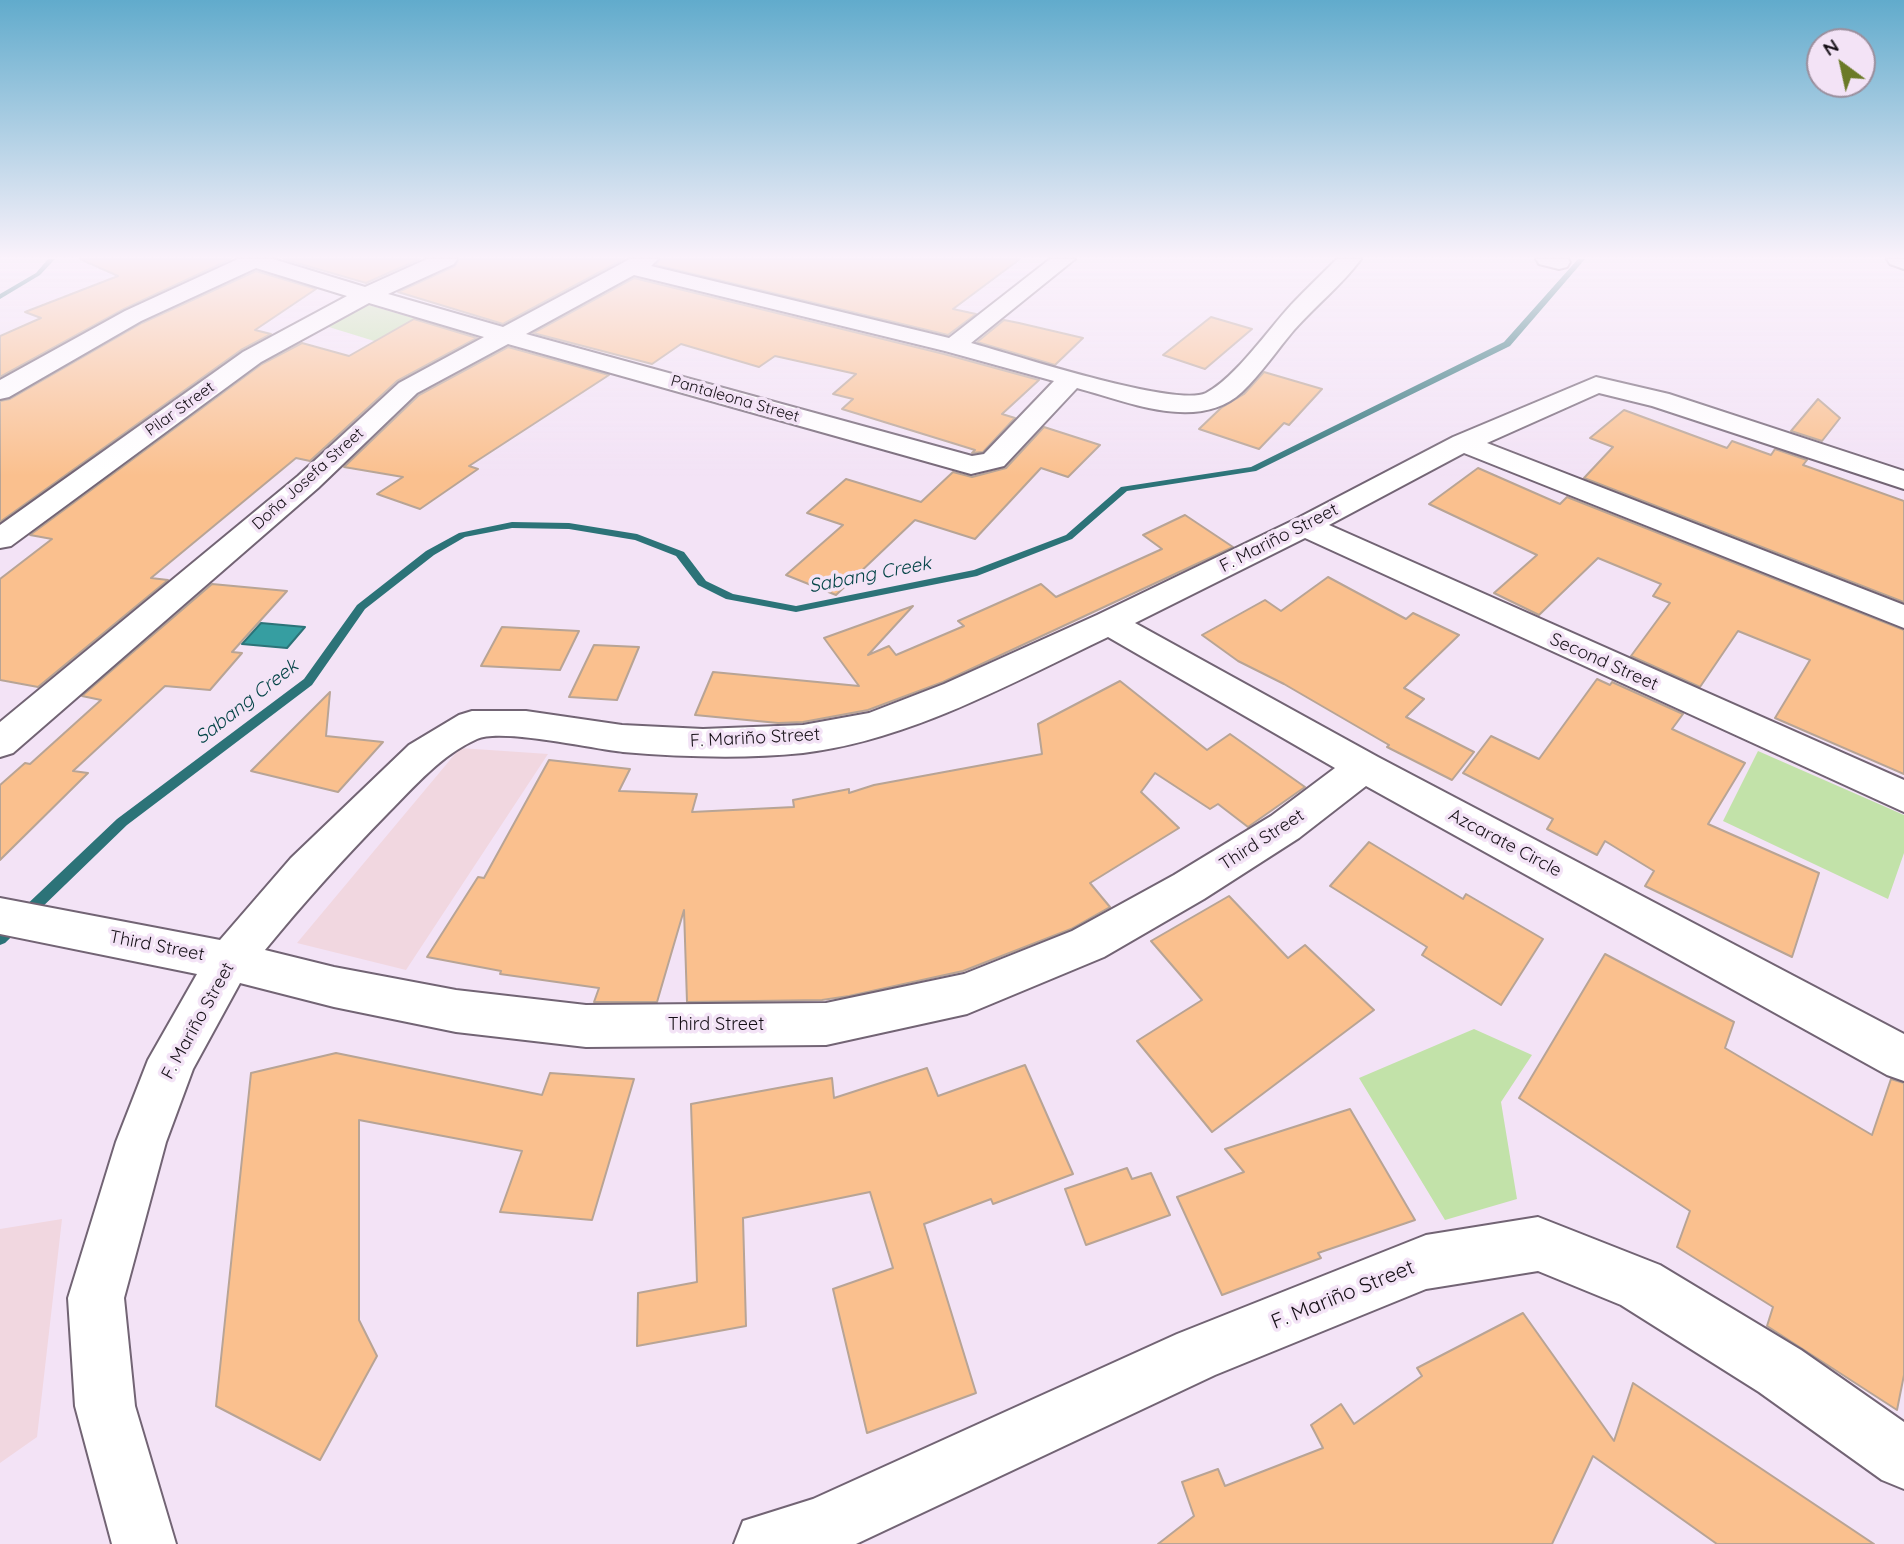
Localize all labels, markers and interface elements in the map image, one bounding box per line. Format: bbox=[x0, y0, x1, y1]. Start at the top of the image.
north arrow bbox=[1806, 28, 1876, 98]
text: N bbox=[1818, 33, 1843, 61]
street label: Pantaleona Street bbox=[669, 371, 801, 427]
street label: Pilar Street bbox=[142, 378, 218, 440]
street label: Doña Josefa Street bbox=[248, 424, 368, 534]
street label: F. Mariño Street bbox=[1216, 499, 1342, 577]
water label: Sabang Creek bbox=[807, 552, 933, 598]
street label: Second Street bbox=[1547, 629, 1661, 695]
water label: Sabang Creek bbox=[191, 655, 303, 749]
street label: F. Mariño Street bbox=[689, 724, 821, 752]
street label: Azcarate Circle bbox=[1445, 804, 1565, 882]
street label: Third Street bbox=[1216, 805, 1308, 875]
street label: Third Street bbox=[108, 926, 206, 966]
street label: F. Mariño Street bbox=[157, 959, 239, 1083]
street label: Third Street bbox=[668, 1014, 764, 1036]
street label: F. Mariño Street bbox=[1268, 1255, 1418, 1335]

